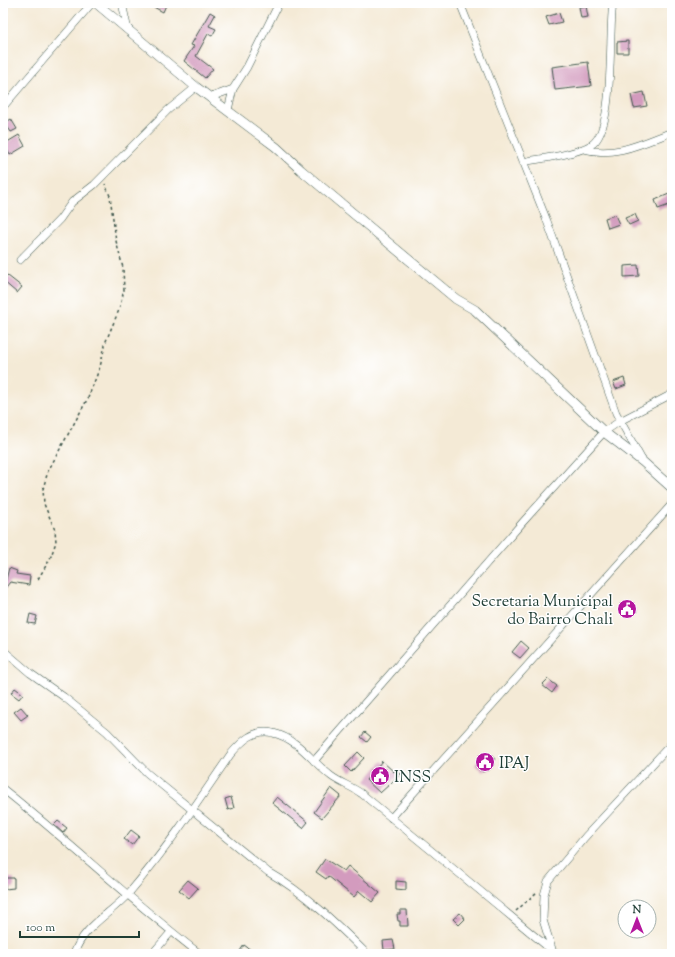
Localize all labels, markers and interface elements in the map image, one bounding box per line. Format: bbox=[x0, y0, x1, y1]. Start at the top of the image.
place label: Secretaria Municipal do Bairro Chali bbox=[471, 591, 614, 632]
public building icon: Secretaria Municipal do Bairro Chali bbox=[616, 598, 638, 620]
public building icon: IPAJ bbox=[474, 751, 496, 773]
place label: IPAJ bbox=[499, 753, 530, 776]
public building icon: INSS bbox=[369, 765, 391, 787]
place label: INSS bbox=[394, 767, 431, 790]
north arrow bbox=[617, 899, 657, 939]
text: N bbox=[632, 902, 642, 918]
scale bar bbox=[20, 913, 139, 939]
text: 100 m bbox=[26, 919, 55, 937]

